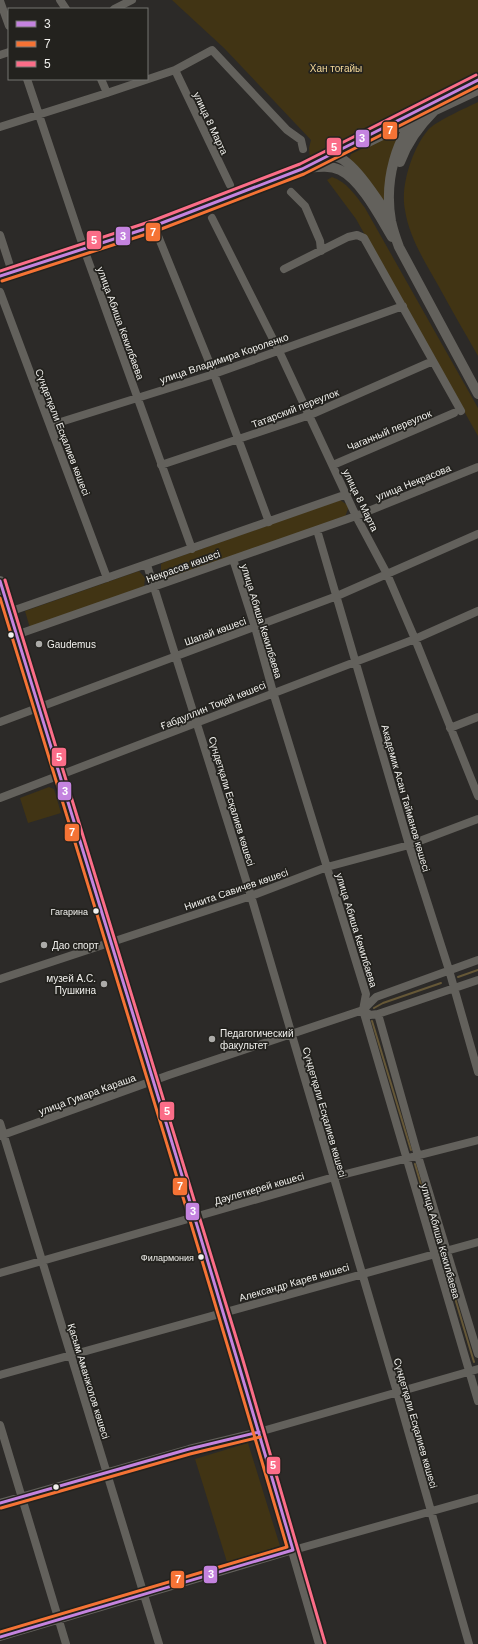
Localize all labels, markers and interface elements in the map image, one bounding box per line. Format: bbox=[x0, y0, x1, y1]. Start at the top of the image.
legend bbox=[8, 8, 148, 80]
text: 3 bbox=[44, 17, 51, 31]
text: 7 bbox=[44, 37, 51, 51]
text: 5 bbox=[44, 57, 51, 71]
park label: Хан тоғайы bbox=[310, 63, 362, 74]
street label: улица 8 Марта bbox=[191, 90, 230, 157]
line badge: 7 bbox=[382, 121, 398, 140]
text: 7 bbox=[387, 124, 393, 136]
line badge: 3 bbox=[355, 129, 370, 148]
text: 3 bbox=[359, 132, 365, 144]
line badge: 5 bbox=[326, 137, 342, 156]
text: 5 bbox=[331, 141, 337, 153]
line badge: 7 bbox=[145, 222, 161, 242]
line badge: 3 bbox=[115, 226, 131, 246]
text: 7 bbox=[150, 226, 156, 238]
line badge: 5 bbox=[86, 230, 102, 250]
text: 3 bbox=[120, 230, 126, 242]
text: 5 bbox=[91, 234, 97, 246]
street label: улица Абиша Кекилбаева bbox=[95, 265, 146, 381]
street label: улица Владимира Короленко bbox=[158, 331, 290, 386]
street label: Сүндетқали Есқалиев көшесі bbox=[33, 367, 92, 497]
street label: Татарский переулок bbox=[250, 387, 341, 430]
street label: Чаганный переулок bbox=[345, 407, 434, 453]
street label: улица Некрасова bbox=[374, 462, 453, 503]
street label: улица 8 Марта bbox=[341, 467, 381, 534]
street label: Некрасов көшесі bbox=[145, 548, 222, 585]
street label: улица Абиша Кекилбаева bbox=[239, 563, 284, 680]
street label: Шапай көшесі bbox=[183, 615, 248, 648]
unlabelled marker bbox=[6, 630, 16, 640]
marker: Gaudemus bbox=[34, 639, 44, 649]
place label: Gaudemus bbox=[47, 639, 96, 650]
street label: Ғабдуллин Тоқай көшесі bbox=[159, 679, 267, 732]
street label: Академик Асан Тайманов көшесі bbox=[379, 723, 432, 873]
street label: Сүндетқали Есқалиев көшесі bbox=[207, 735, 256, 867]
line badge: 5 bbox=[51, 747, 67, 767]
text: 5 bbox=[56, 751, 62, 763]
line badge: 3 bbox=[57, 781, 72, 801]
text: 3 bbox=[62, 785, 68, 797]
line badge: 7 bbox=[64, 823, 80, 842]
text: 7 bbox=[69, 826, 75, 838]
street label: Никита Савичев көшесі bbox=[183, 867, 289, 912]
street label: улица Абиша Кекилбаева bbox=[334, 872, 379, 989]
marker: Гагарина bbox=[91, 906, 101, 916]
place label: Гагарина bbox=[51, 907, 88, 917]
marker: Дао спорт bbox=[39, 940, 49, 950]
place label: Дао спорт bbox=[52, 940, 99, 951]
place label: музей А.С. Пушкина bbox=[46, 973, 96, 996]
marker: музей А.С. Пушкина bbox=[99, 979, 109, 989]
place label: Педагогический факультет bbox=[220, 1028, 293, 1051]
marker: Педагогический факультет bbox=[207, 1034, 217, 1044]
street label: Сүндетқали Есқалиев көшесі bbox=[301, 1046, 348, 1178]
street label: улица Гумара Караша bbox=[37, 1072, 138, 1117]
line badge: 5 bbox=[159, 1101, 175, 1121]
text: 5 bbox=[164, 1105, 170, 1117]
street label: Дәулеткерей көшесі bbox=[213, 1170, 305, 1207]
line badge: 7 bbox=[172, 1177, 188, 1196]
text: 7 bbox=[177, 1180, 183, 1192]
street label: улица Абиша Кекилбаева bbox=[419, 1182, 462, 1300]
line badge: 3 bbox=[185, 1202, 200, 1221]
text: 3 bbox=[190, 1205, 196, 1217]
marker: Филармония bbox=[196, 1252, 206, 1262]
place label: Филармония bbox=[141, 1253, 194, 1263]
street label: Александр Карев көшесі bbox=[238, 1261, 351, 1304]
street label: Қасым Аманжолов көшесі bbox=[66, 1322, 111, 1440]
street label: Сүндетқали Есқалиев көшесі bbox=[392, 1357, 439, 1489]
line badge: 5 bbox=[266, 1456, 281, 1475]
text: 5 bbox=[270, 1459, 276, 1471]
unlabelled marker bbox=[51, 1482, 61, 1492]
line badge: 3 bbox=[203, 1565, 218, 1584]
text: 3 bbox=[208, 1568, 214, 1580]
line badge: 7 bbox=[170, 1570, 185, 1589]
text: 7 bbox=[175, 1573, 181, 1585]

